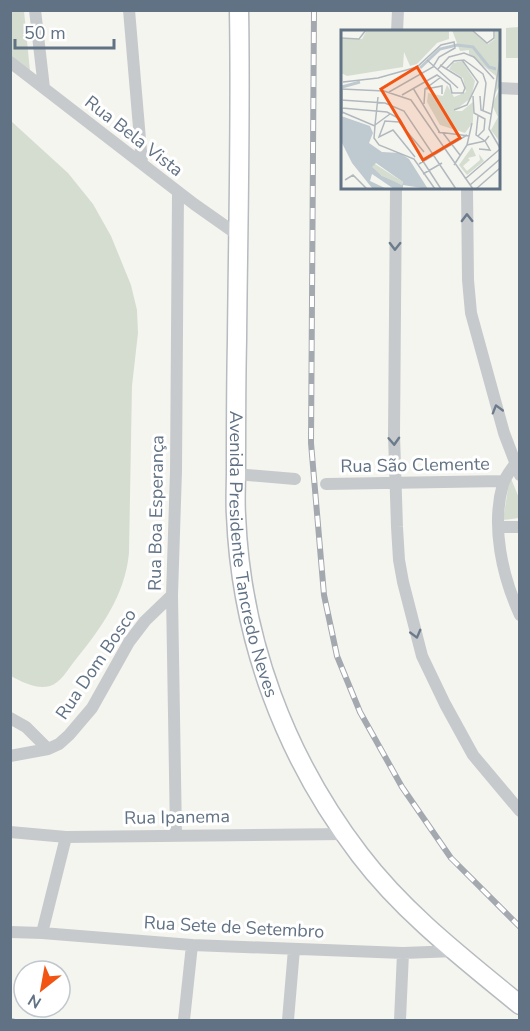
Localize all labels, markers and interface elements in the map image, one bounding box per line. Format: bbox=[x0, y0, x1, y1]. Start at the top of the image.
scale bar bbox=[15, 12, 114, 50]
text: 50 m bbox=[24, 21, 66, 45]
inset map bbox=[341, 30, 500, 189]
street label: Rua Bela Vista bbox=[80, 90, 188, 182]
one-way arrow bbox=[461, 213, 474, 222]
one-way arrow bbox=[389, 241, 401, 250]
one-way arrow bbox=[492, 404, 504, 415]
street label: Avenida Presidente Tancredo Neves bbox=[224, 411, 284, 701]
street label: Rua Boa Esperança bbox=[143, 435, 169, 591]
one-way arrow bbox=[388, 436, 401, 445]
street label: Rua São Clemente bbox=[340, 452, 490, 478]
street label: Rua Dom Bosco bbox=[50, 604, 142, 724]
one-way arrow bbox=[408, 629, 421, 639]
street label: Rua Ipanema bbox=[124, 804, 230, 830]
street label: Rua Sete de Setembro bbox=[143, 910, 325, 944]
north arrow bbox=[12, 959, 72, 1019]
text: N bbox=[24, 988, 46, 1014]

